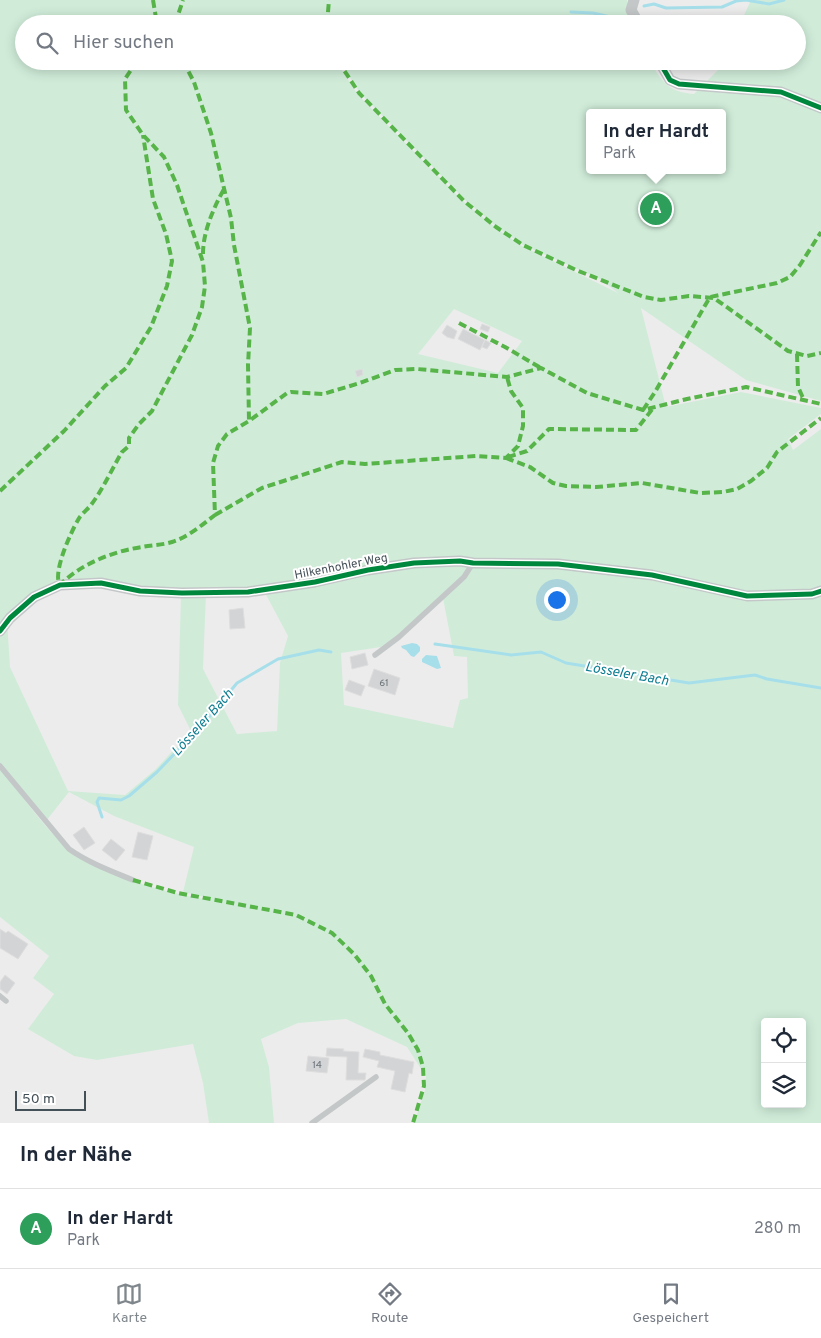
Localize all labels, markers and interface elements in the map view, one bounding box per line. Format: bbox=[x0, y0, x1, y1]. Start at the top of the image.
search box bbox=[15, 15, 806, 70]
icon: search bbox=[33, 29, 61, 57]
text: Hier suchen bbox=[73, 31, 174, 55]
popup bbox=[586, 109, 726, 174]
text: In der Hardt bbox=[603, 120, 709, 144]
text: Park bbox=[603, 144, 636, 164]
pin: A bbox=[640, 190, 672, 228]
street label: Hilkenhohler Weg bbox=[293, 550, 389, 584]
your location bbox=[544, 587, 570, 613]
water label: Lösseler Bach bbox=[584, 659, 670, 690]
house number: 61 bbox=[379, 677, 389, 690]
water label: Lösseler Bach bbox=[169, 686, 238, 760]
map controls bbox=[761, 1018, 806, 1108]
button: locate bbox=[761, 1018, 806, 1063]
house number: 14 bbox=[312, 1059, 322, 1072]
button: layers bbox=[761, 1063, 806, 1108]
scale bar bbox=[15, 1088, 86, 1111]
text: 50 m bbox=[22, 1091, 55, 1108]
text: In der Nähe bbox=[20, 1142, 132, 1169]
text: In der Hardt bbox=[67, 1207, 173, 1231]
text: A bbox=[30, 1219, 42, 1239]
text: 280 m bbox=[754, 1219, 801, 1239]
text: Park bbox=[67, 1231, 100, 1251]
tab: Karte bbox=[112, 1280, 147, 1327]
tab: Route bbox=[371, 1280, 408, 1327]
tab: Gespeichert bbox=[632, 1280, 709, 1327]

